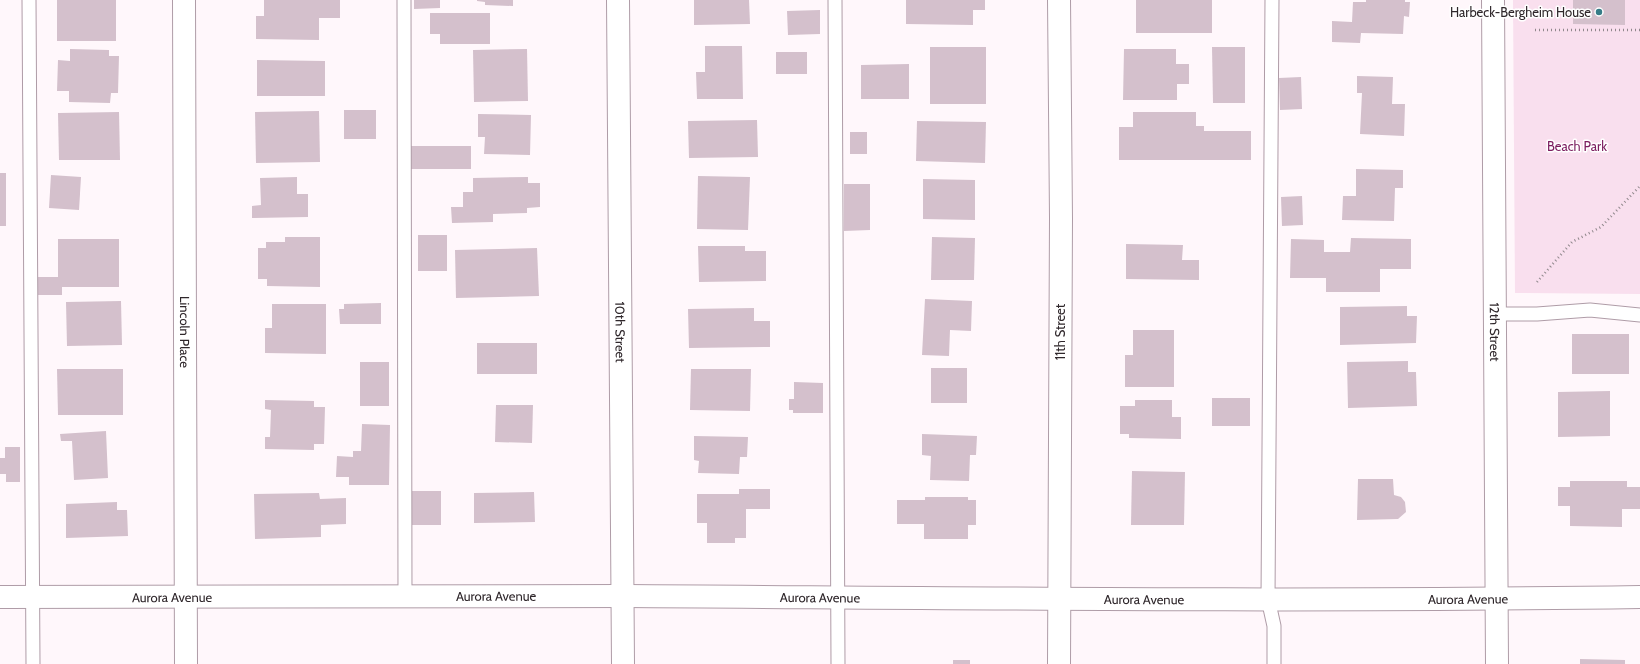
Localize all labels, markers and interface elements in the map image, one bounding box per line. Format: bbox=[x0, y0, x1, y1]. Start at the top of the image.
place label: Harbeck-Bergheim House bbox=[1450, 4, 1591, 20]
marker: Harbeck-Bergheim House bbox=[1594, 7, 1604, 17]
park label: Beach Park bbox=[1547, 138, 1607, 154]
street label: Lincoln Place bbox=[177, 296, 193, 368]
street label: 10th Street bbox=[612, 301, 629, 363]
street label: 11th Street bbox=[1052, 303, 1068, 360]
street label: 12th Street bbox=[1487, 303, 1503, 362]
street label: Aurora Avenue bbox=[456, 588, 537, 604]
street label: Aurora Avenue bbox=[132, 589, 213, 605]
street label: Aurora Avenue bbox=[780, 589, 861, 606]
street label: Aurora Avenue bbox=[1104, 591, 1184, 607]
street label: Aurora Avenue bbox=[1428, 591, 1509, 607]

